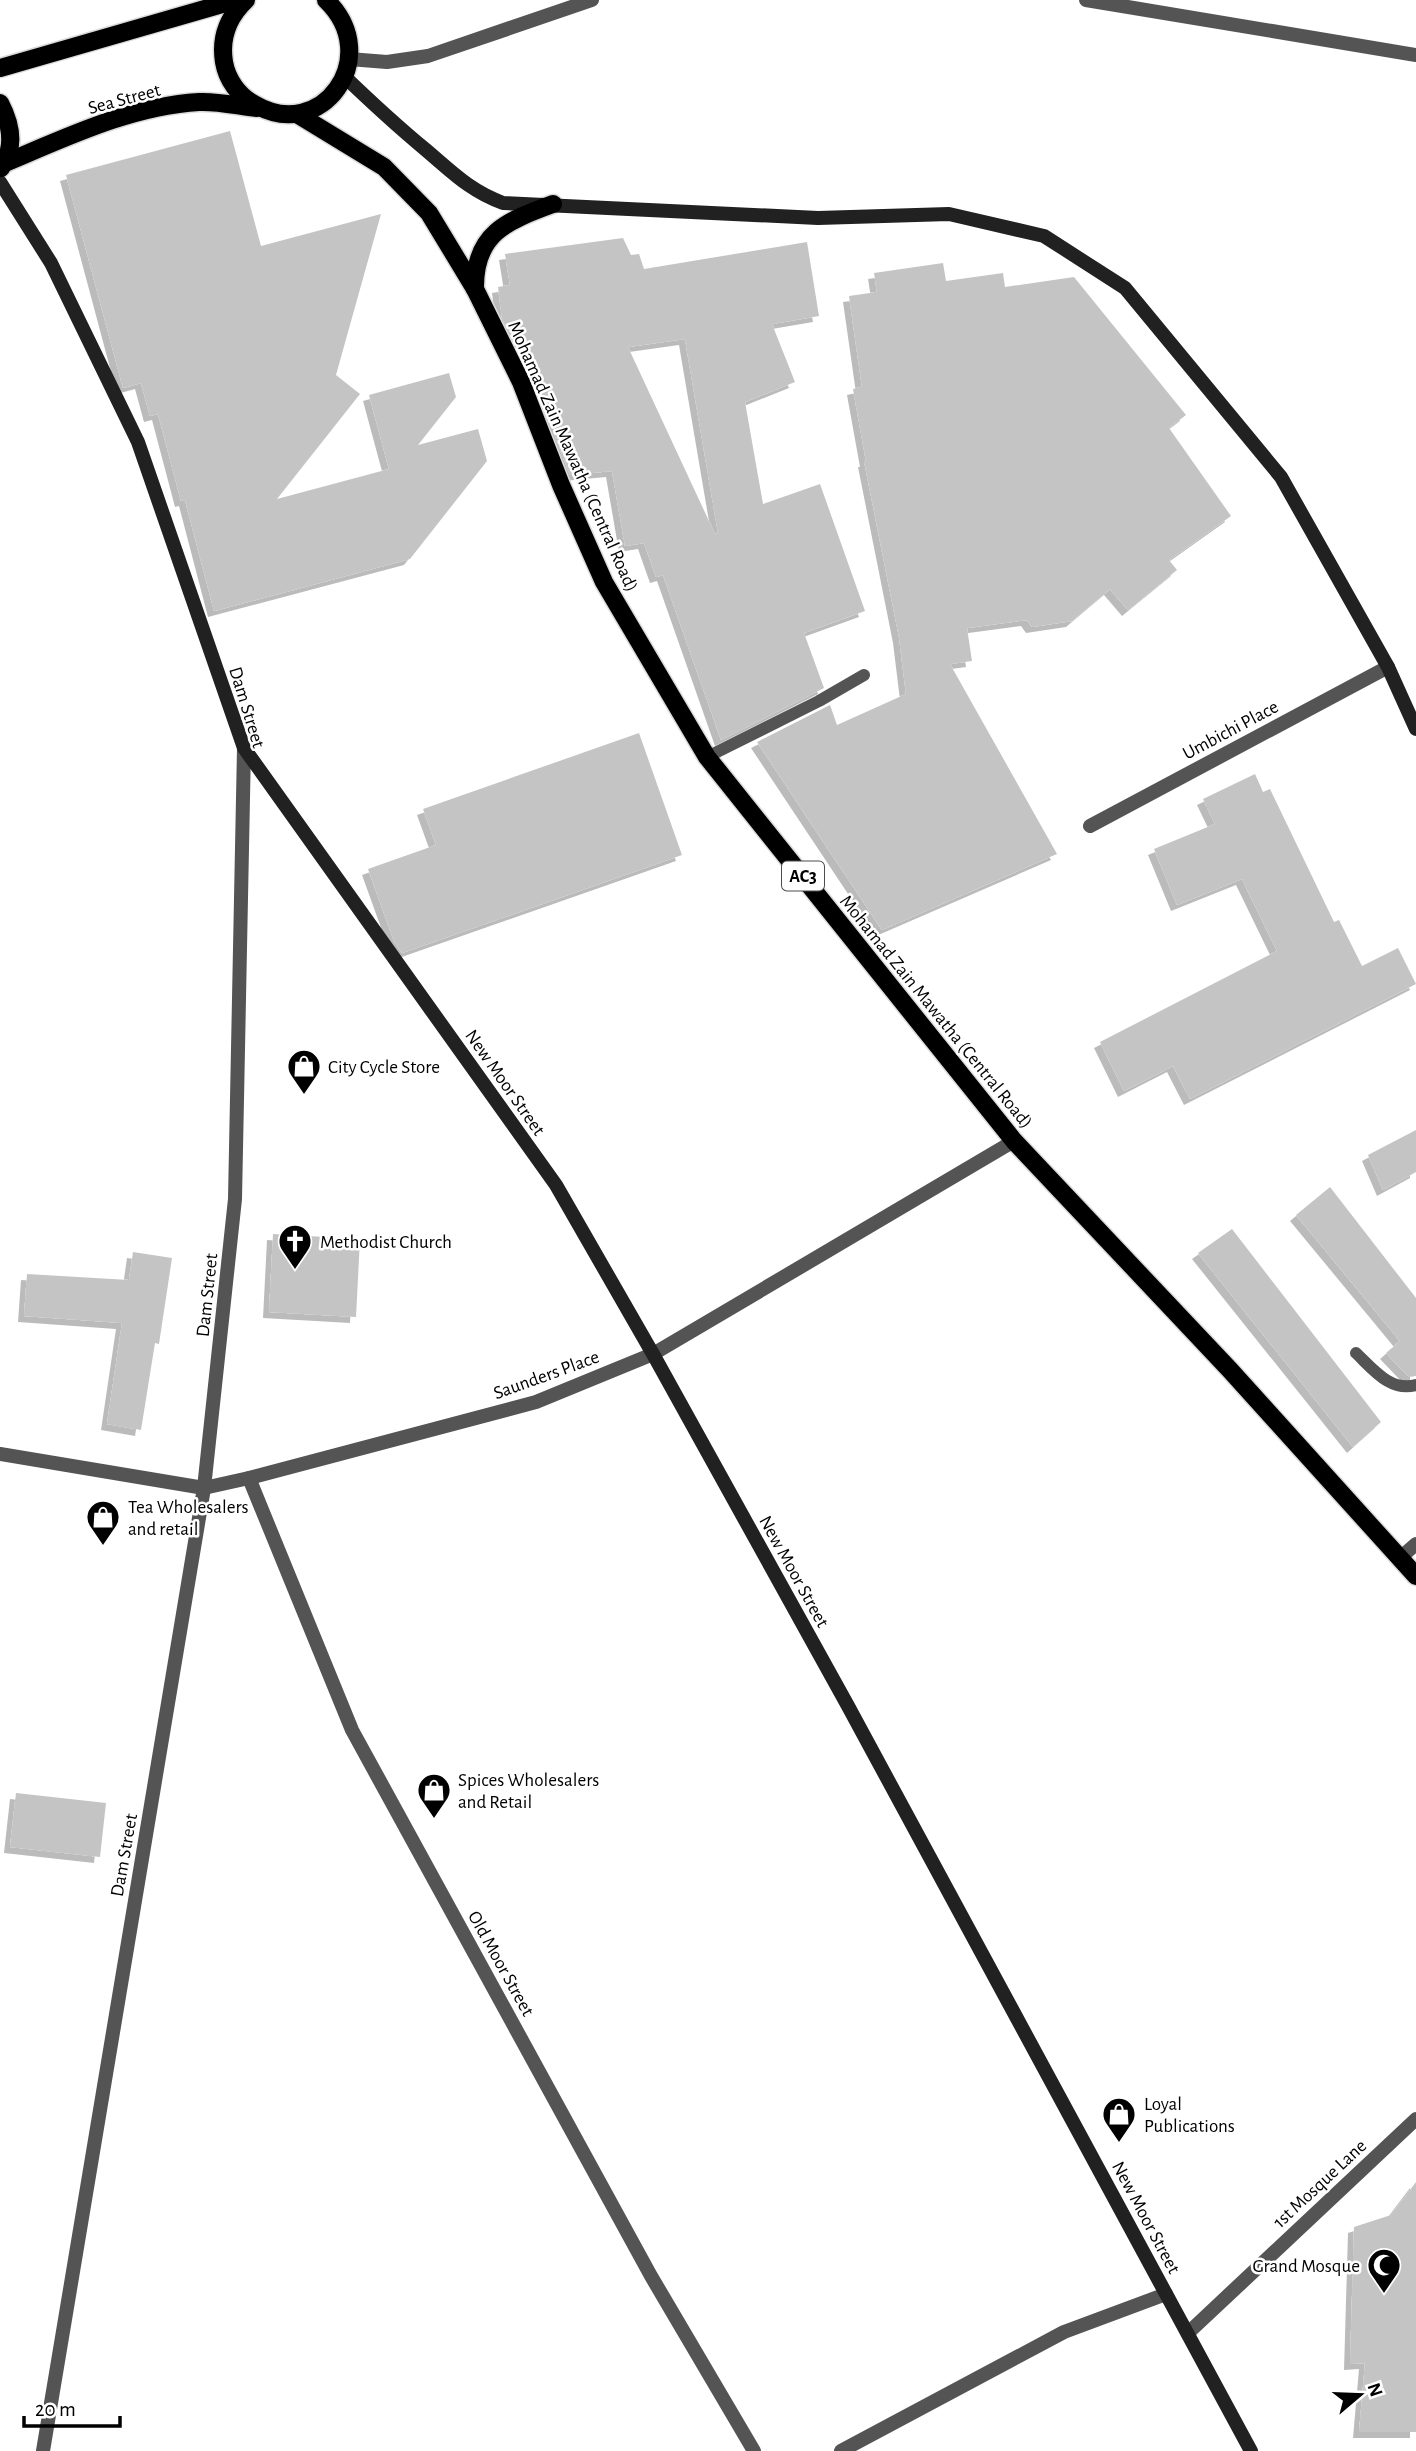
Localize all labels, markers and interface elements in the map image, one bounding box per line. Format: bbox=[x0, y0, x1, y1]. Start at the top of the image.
street label: Sea Street bbox=[86, 81, 163, 118]
street label: Mohamad Zain Mawatha (Central Road) bbox=[504, 318, 641, 595]
street label: Dam Street bbox=[225, 665, 268, 750]
street label: Umbichi Place bbox=[1180, 697, 1282, 763]
road number: AC3 bbox=[782, 862, 824, 890]
street label: Mohamad Zain Mawatha (Central Road) bbox=[836, 892, 1036, 1132]
street label: New Moor Street bbox=[461, 1026, 548, 1139]
shop icon: City Cycle Store bbox=[285, 1047, 323, 1096]
place label: City Cycle Store bbox=[328, 1058, 440, 1077]
church icon: Methodist Church bbox=[276, 1222, 314, 1271]
place label: Methodist Church bbox=[320, 1233, 452, 1252]
street label: Dam Street bbox=[194, 1252, 221, 1338]
street label: Saunders Place bbox=[491, 1348, 602, 1403]
shop icon: Tea Wholesalers and retail bbox=[84, 1498, 122, 1547]
place label: Tea Wholesalers and retail bbox=[128, 1498, 249, 1539]
street label: New Moor Street bbox=[755, 1513, 832, 1631]
shop icon: Spices Wholesalers and Retail bbox=[415, 1771, 453, 1820]
place label: Spices Wholesalers and Retail bbox=[458, 1771, 599, 1812]
street label: Dam Street bbox=[108, 1812, 141, 1898]
street label: Old Moor Street bbox=[464, 1908, 537, 2019]
shop icon: Loyal Publications bbox=[1100, 2095, 1138, 2144]
place label: Loyal Publications bbox=[1144, 2095, 1235, 2136]
street label: 1st Mosque Lane bbox=[1270, 2136, 1370, 2232]
street label: New Moor Street bbox=[1108, 2158, 1183, 2277]
mosque icon: Grand Mosque bbox=[1365, 2246, 1403, 2295]
place label: Grand Mosque bbox=[1253, 2257, 1360, 2276]
north arrow bbox=[1325, 2360, 1395, 2430]
text: N bbox=[1364, 2381, 1386, 2399]
scale bar bbox=[24, 2384, 121, 2428]
text: 20 m bbox=[35, 2399, 76, 2420]

